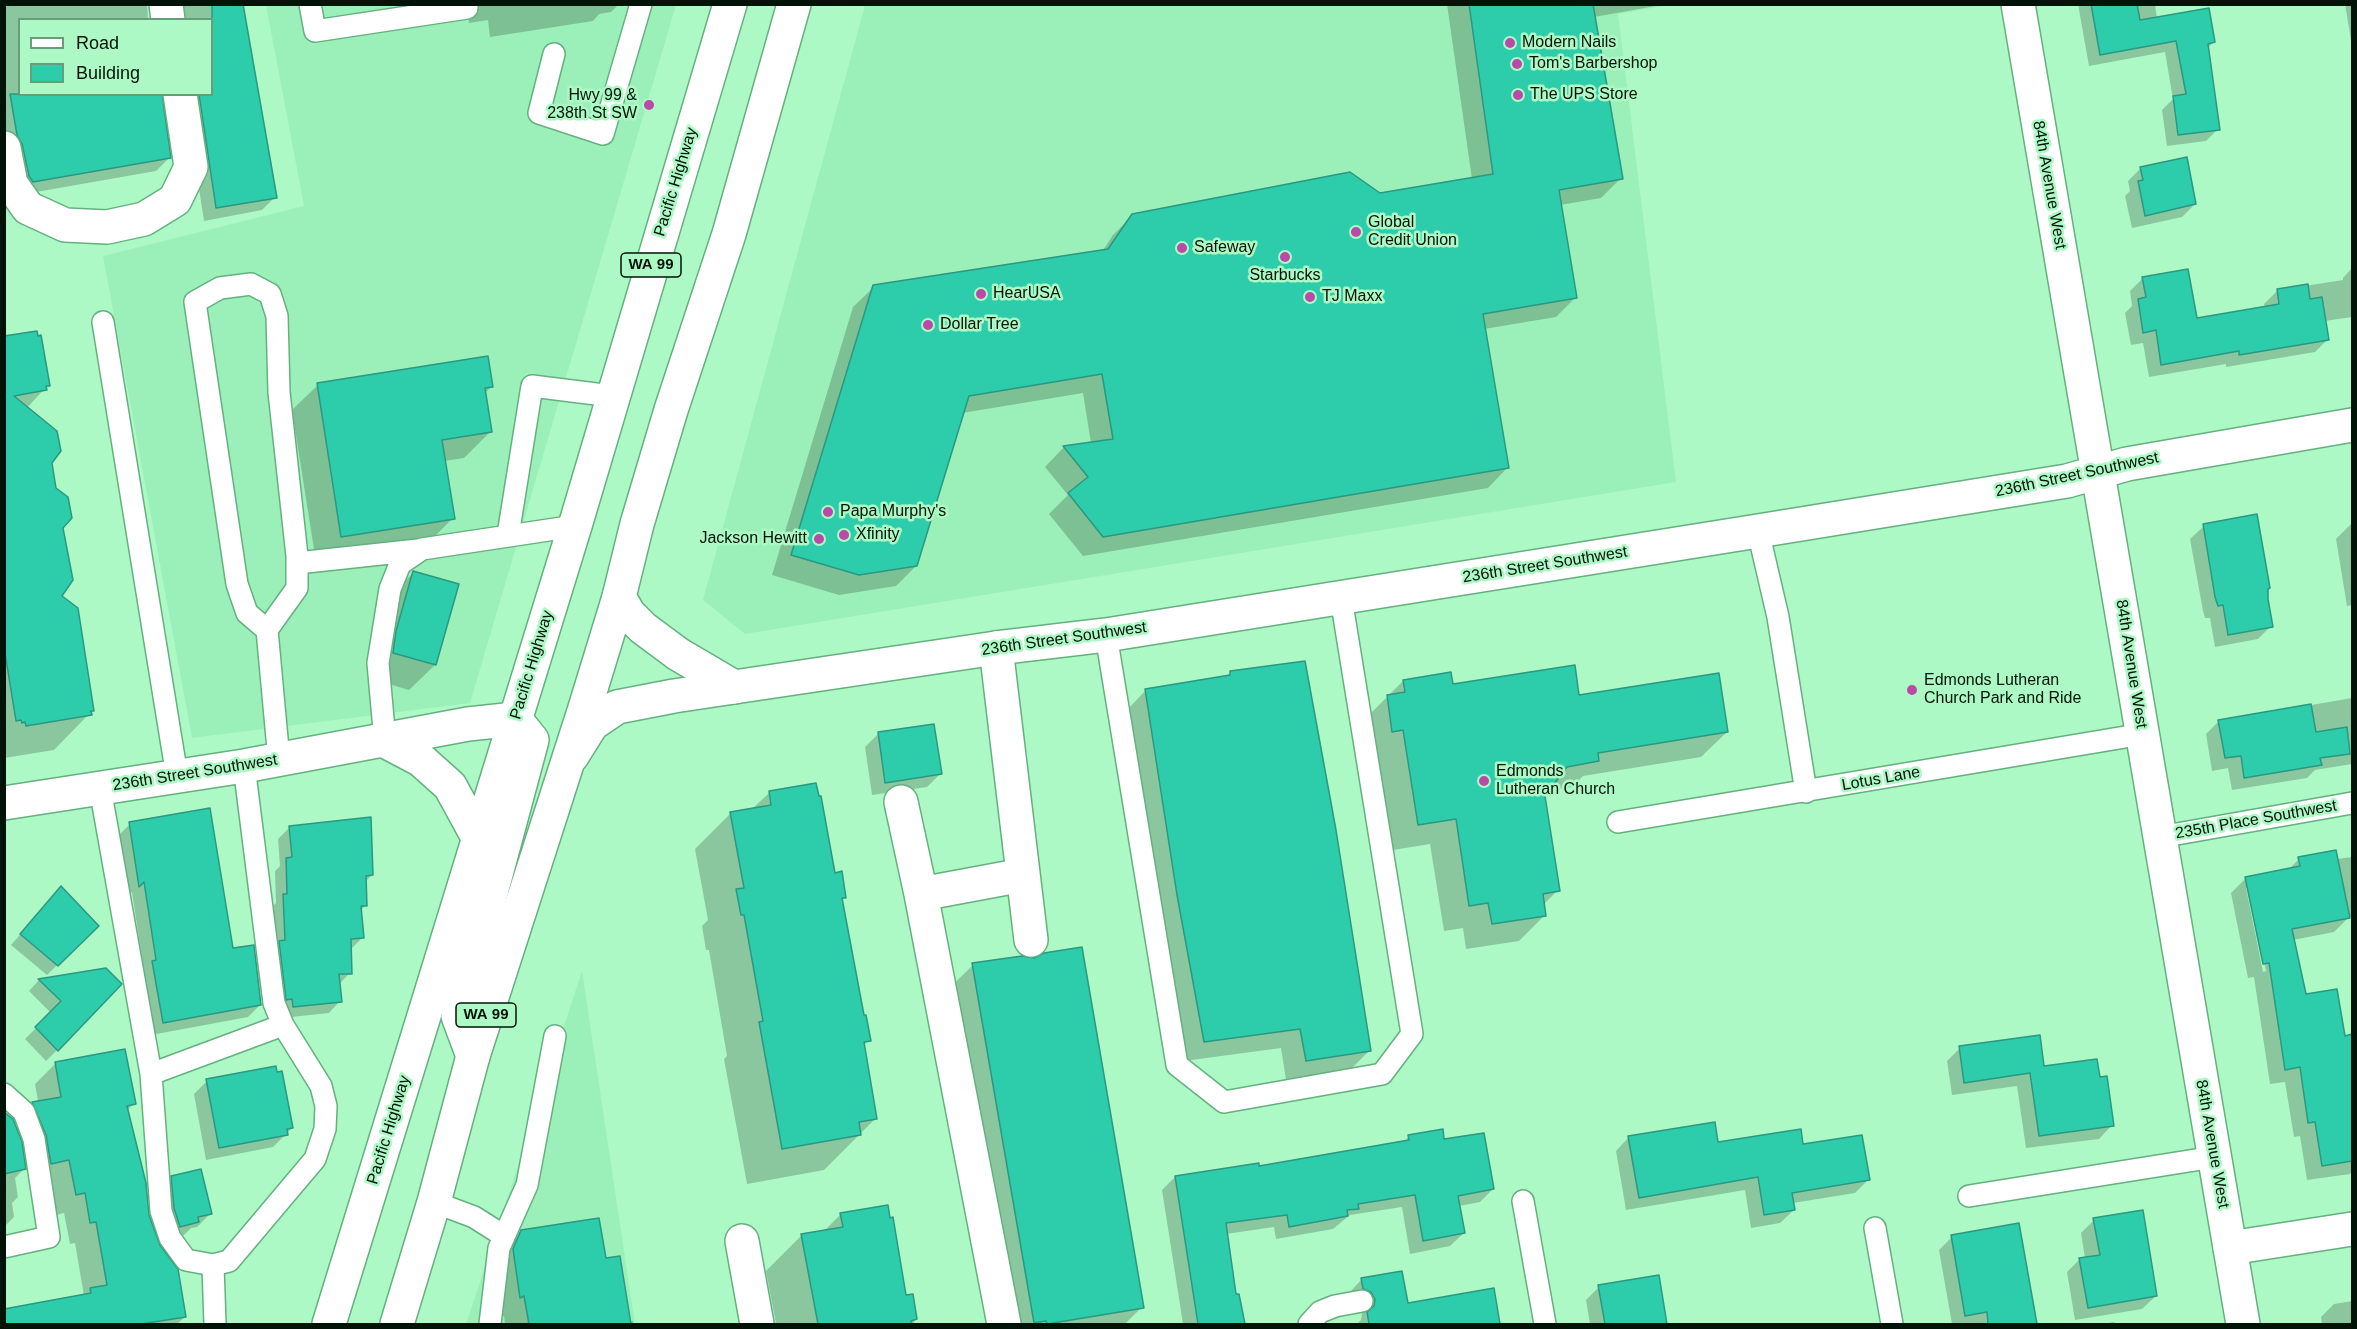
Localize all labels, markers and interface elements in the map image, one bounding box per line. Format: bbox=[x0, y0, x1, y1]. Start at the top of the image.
legend bbox=[18, 18, 213, 96]
text: Road bbox=[76, 33, 119, 53]
place label: Modern Nails bbox=[1522, 33, 1616, 53]
marker: Modern Nails bbox=[1503, 36, 1517, 50]
place label: Tom's Barbershop bbox=[1529, 54, 1657, 74]
marker: Tom's Barbershop bbox=[1510, 57, 1524, 71]
text: Building bbox=[76, 63, 140, 83]
place label: The UPS Store bbox=[1530, 85, 1638, 105]
place label: Hwy 99 & 238th St SW bbox=[547, 86, 637, 124]
marker: The UPS Store bbox=[1511, 88, 1525, 102]
marker: Hwy 99 & 238th St SW bbox=[642, 98, 656, 112]
street label: 84th Avenue West bbox=[2028, 119, 2070, 251]
street label: Pacific Highway bbox=[650, 125, 702, 239]
place label: Global Credit Union bbox=[1368, 213, 1457, 251]
marker: Global Credit Union bbox=[1349, 225, 1363, 239]
place label: Safeway bbox=[1194, 238, 1255, 258]
marker: Safeway bbox=[1175, 241, 1189, 255]
marker: Starbucks bbox=[1278, 250, 1292, 264]
road number: WA 99 bbox=[621, 253, 681, 277]
place label: Starbucks bbox=[1249, 266, 1321, 286]
place label: HearUSA bbox=[993, 284, 1061, 304]
marker: HearUSA bbox=[974, 287, 988, 301]
place label: TJ Maxx bbox=[1322, 287, 1382, 307]
marker: TJ Maxx bbox=[1303, 290, 1317, 304]
place label: Dollar Tree bbox=[940, 315, 1019, 335]
marker: Dollar Tree bbox=[921, 318, 935, 332]
street label: 236th Street Southwest bbox=[1994, 448, 2160, 502]
place label: Papa Murphy's bbox=[840, 502, 946, 522]
marker: Papa Murphy's bbox=[821, 505, 835, 519]
place label: Xfinity bbox=[856, 525, 900, 545]
marker: Xfinity bbox=[837, 528, 851, 542]
place label: Jackson Hewitt bbox=[699, 529, 807, 549]
marker: Jackson Hewitt bbox=[812, 532, 826, 546]
street label: 236th Street Southwest bbox=[1461, 543, 1629, 587]
street label: 84th Avenue West bbox=[2111, 598, 2151, 730]
street label: Pacific Highway bbox=[506, 608, 558, 722]
street label: 236th Street Southwest bbox=[980, 618, 1148, 660]
place label: Edmonds Lutheran Church Park and Ride bbox=[1924, 671, 2081, 709]
marker: Edmonds Lutheran Church Park and Ride bbox=[1905, 683, 1919, 697]
street label: 236th Street Southwest bbox=[111, 751, 279, 795]
place label: Edmonds Lutheran Church bbox=[1496, 762, 1615, 800]
street label: Lotus Lane bbox=[1840, 763, 1922, 795]
marker: Edmonds Lutheran Church bbox=[1477, 774, 1491, 788]
street label: 235th Place Southwest bbox=[2174, 796, 2338, 844]
road number: WA 99 bbox=[456, 1003, 516, 1027]
street label: Pacific Highway bbox=[363, 1073, 415, 1187]
street label: 84th Avenue West bbox=[2191, 1078, 2233, 1210]

